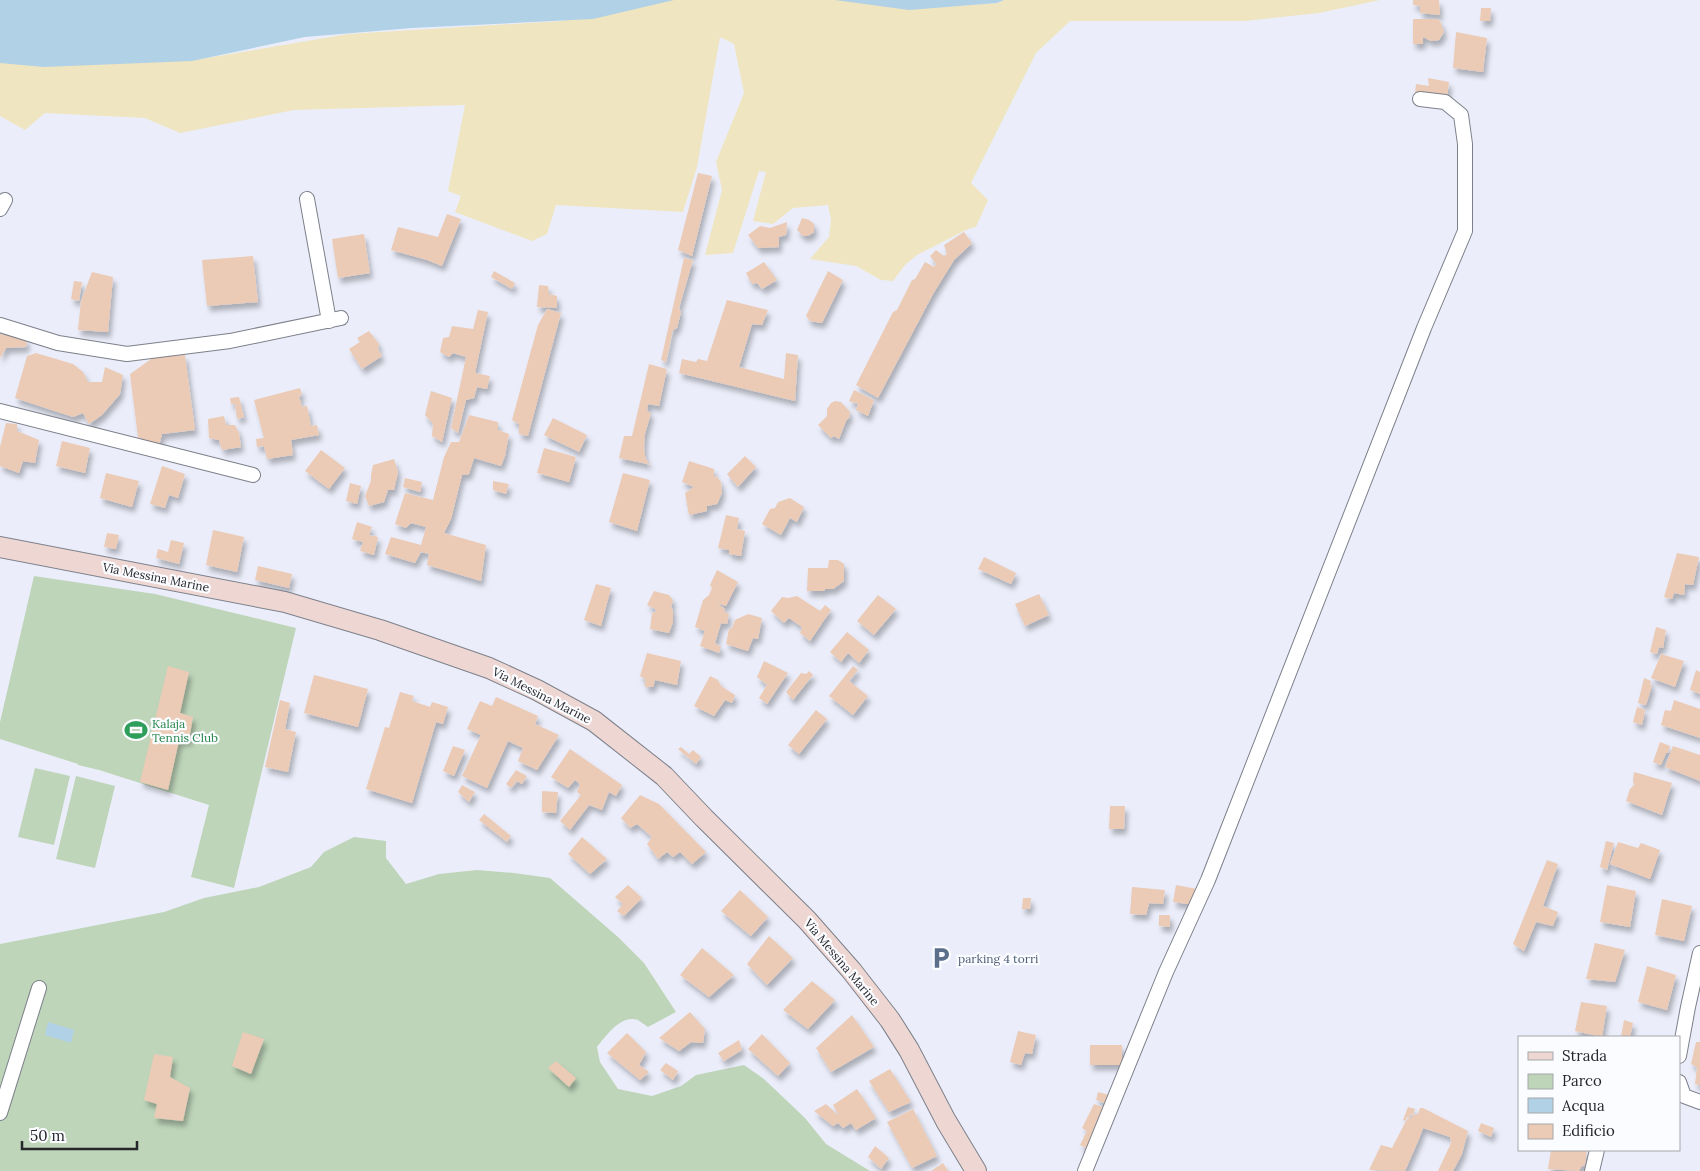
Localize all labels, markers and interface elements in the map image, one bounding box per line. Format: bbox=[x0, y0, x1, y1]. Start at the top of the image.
street label: Via Messina Marine bbox=[100, 559, 211, 595]
street label: Via Messina Marine bbox=[489, 663, 594, 727]
place label: Kalaja Tennis Club bbox=[152, 716, 218, 745]
sports icon: Kalaja Tennis Club bbox=[123, 717, 149, 743]
street label: Via Messina Marine bbox=[801, 915, 883, 1009]
parking icon: parking 4 torri bbox=[928, 945, 954, 971]
place label: parking 4 torri bbox=[958, 951, 1039, 966]
legend bbox=[1518, 1036, 1680, 1151]
text: Strada bbox=[1562, 1046, 1607, 1065]
text: Parco bbox=[1562, 1071, 1602, 1090]
text: Acqua bbox=[1561, 1096, 1605, 1115]
scale bar bbox=[22, 1118, 138, 1150]
text: Edificio bbox=[1562, 1121, 1615, 1140]
text: 50 m bbox=[30, 1126, 65, 1145]

